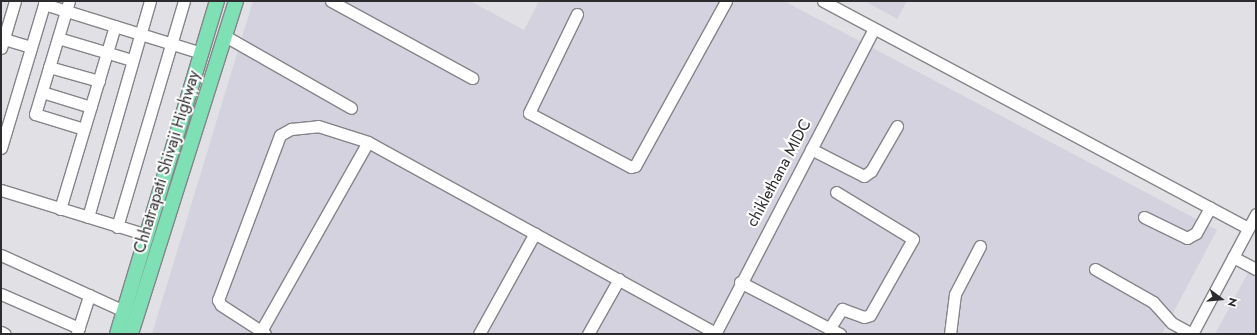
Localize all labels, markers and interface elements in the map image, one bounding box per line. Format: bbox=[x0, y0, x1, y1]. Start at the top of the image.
street label: Chhatrapati Shivaji Highway bbox=[130, 68, 204, 256]
street label: chiklethana MIDC bbox=[743, 116, 815, 230]
north arrow bbox=[1201, 279, 1241, 319]
text: N bbox=[1224, 296, 1241, 309]

